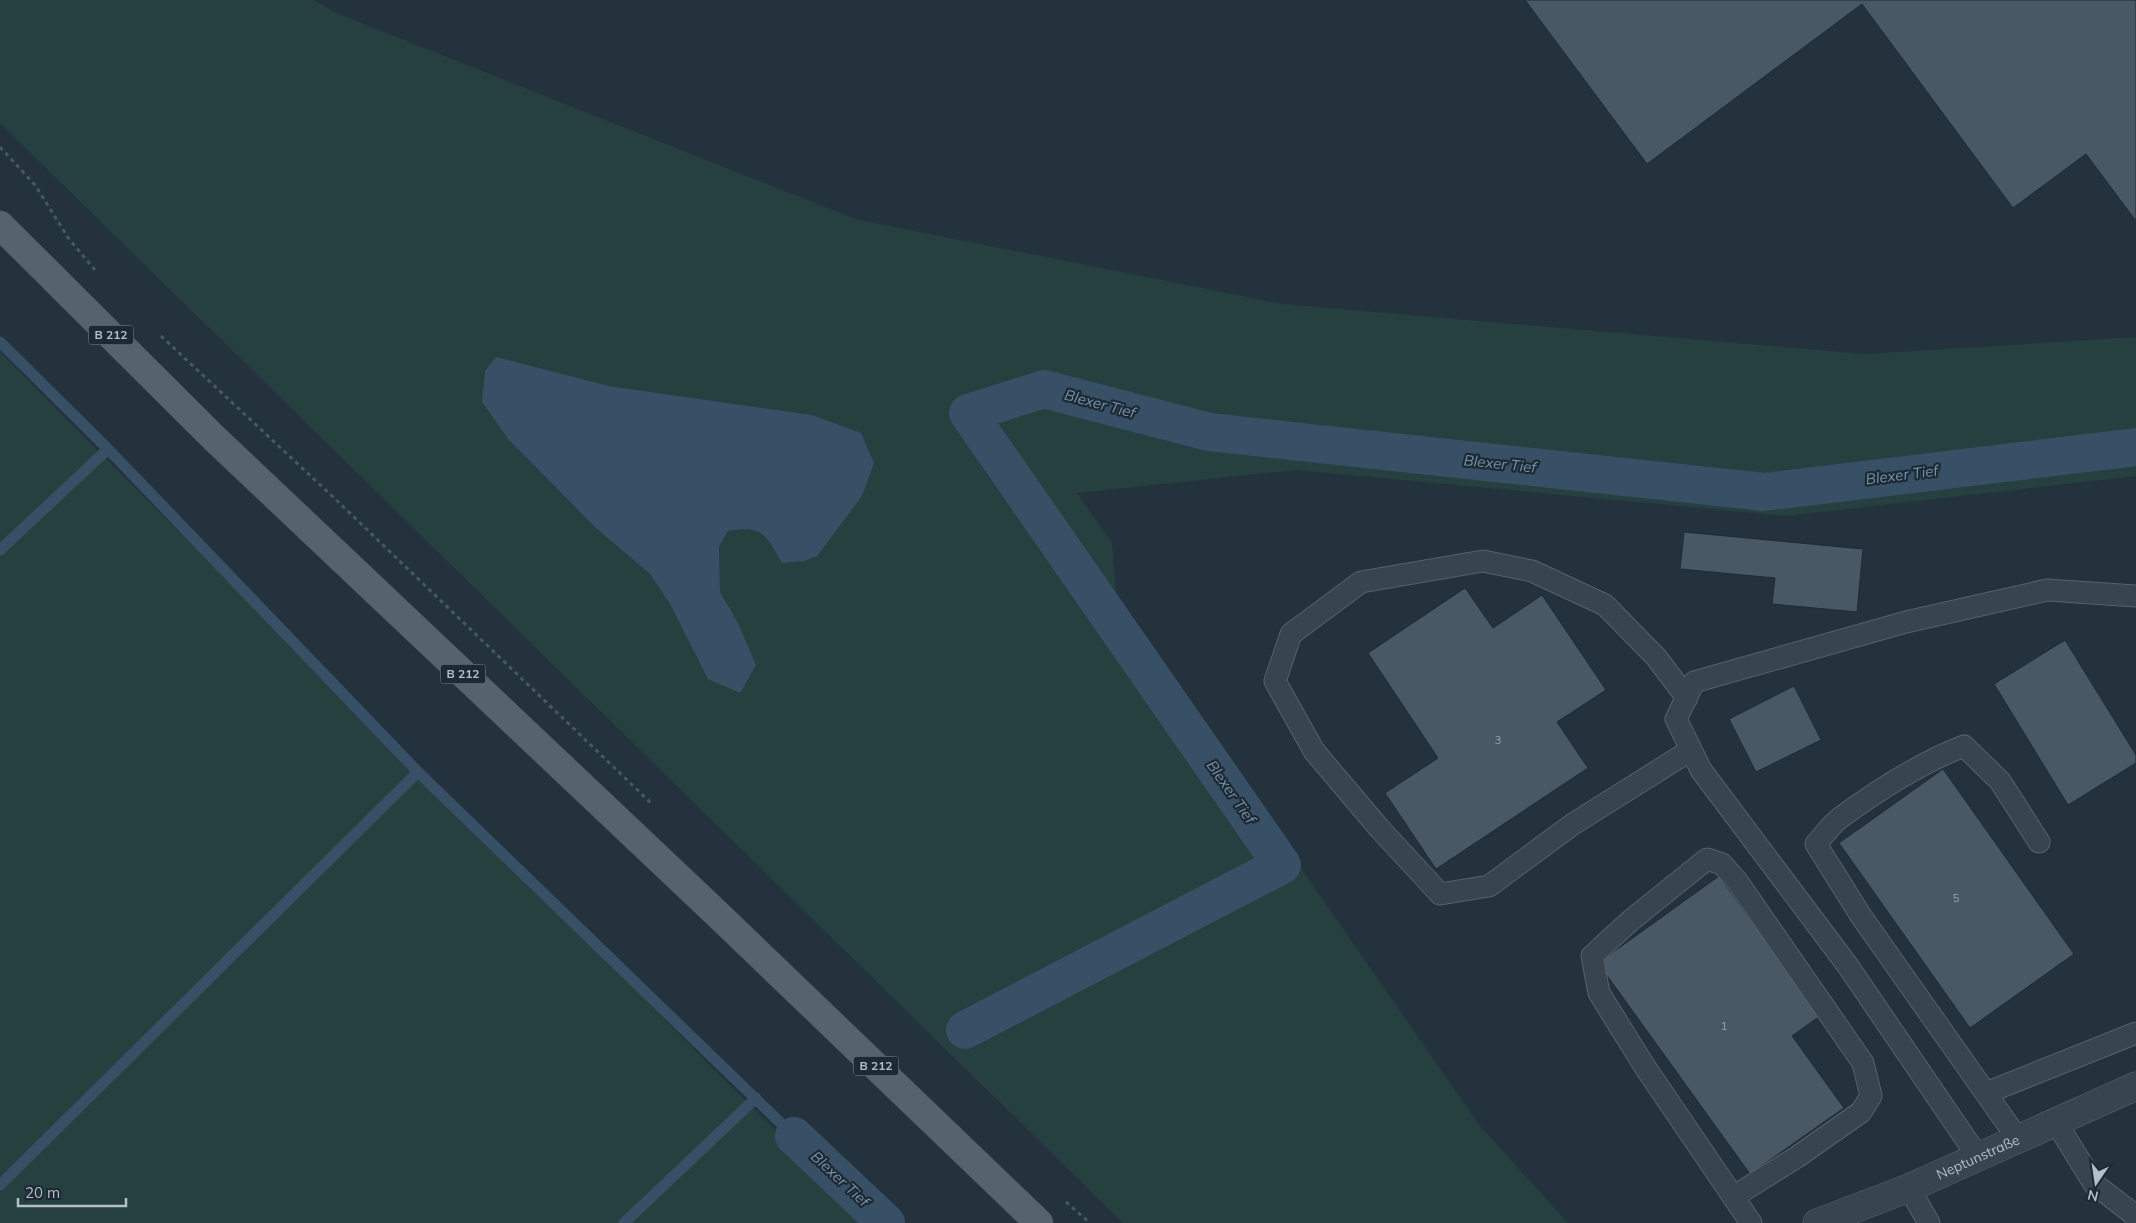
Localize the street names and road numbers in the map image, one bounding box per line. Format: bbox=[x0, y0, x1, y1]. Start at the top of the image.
road number: B 212 bbox=[88, 326, 134, 344]
road number: B 212 bbox=[440, 664, 486, 684]
road number: B 212 bbox=[854, 1056, 898, 1076]
street label: Neptunstraße bbox=[1933, 1131, 2022, 1184]

